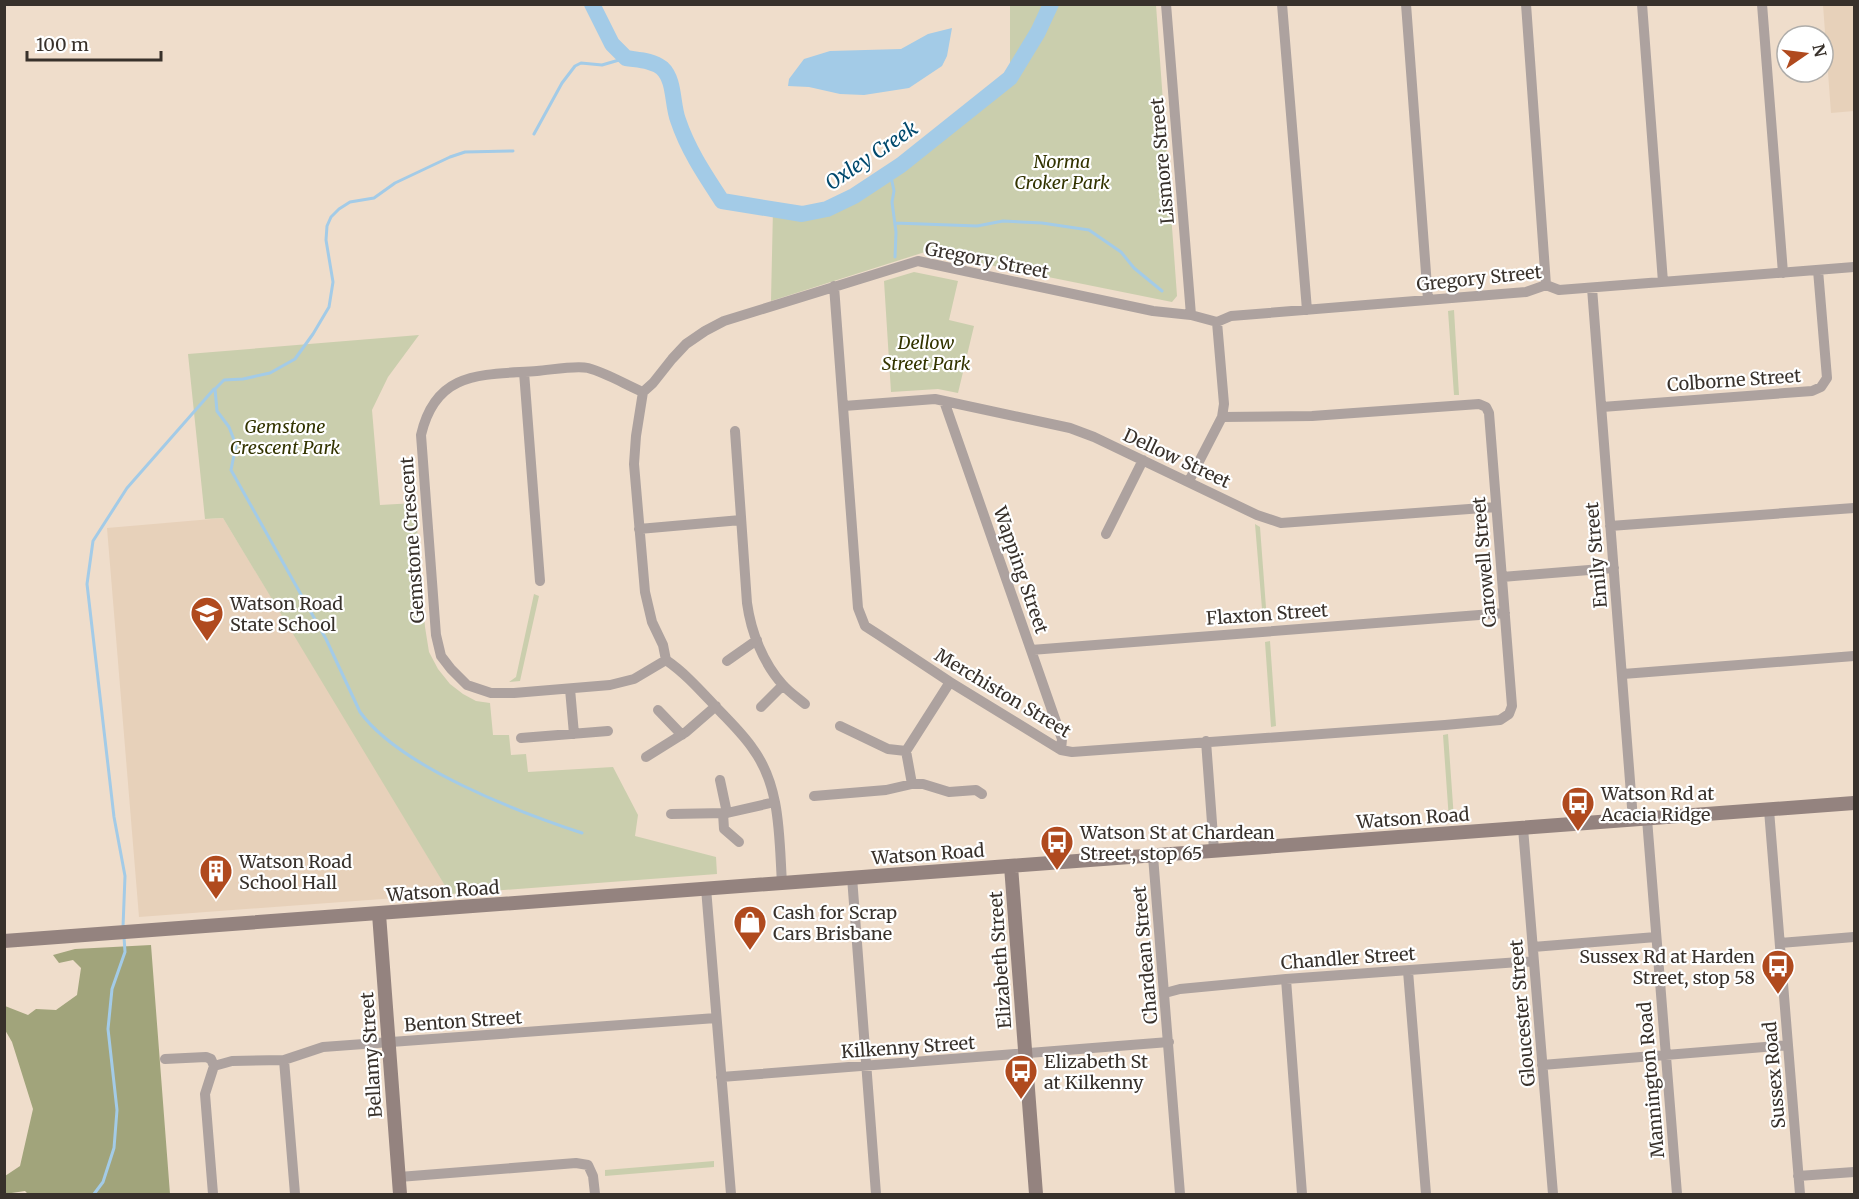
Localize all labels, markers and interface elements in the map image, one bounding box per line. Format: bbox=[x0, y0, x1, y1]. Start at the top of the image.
scale bar bbox=[27, 24, 160, 62]
north arrow bbox=[1775, 24, 1835, 84]
text: 100 m bbox=[36, 33, 89, 56]
text: N bbox=[1808, 42, 1831, 59]
street label: Lismore Street bbox=[1145, 97, 1179, 225]
water label: Oxley Creek bbox=[820, 115, 922, 195]
park label: Norma Croker Park bbox=[1014, 150, 1110, 194]
street label: Gregory Street bbox=[923, 237, 1051, 283]
street label: Gregory Street bbox=[1415, 260, 1543, 296]
park label: Dellow Street Park bbox=[882, 331, 970, 375]
street label: Colborne Street bbox=[1666, 364, 1802, 396]
park label: Gemstone Crescent Park bbox=[230, 415, 340, 459]
street label: Dellow Street bbox=[1120, 423, 1234, 493]
street label: Gemstone Crescent bbox=[395, 456, 429, 624]
street label: Carowell Street bbox=[1467, 496, 1501, 628]
street label: Emily Street bbox=[1580, 501, 1612, 609]
street label: Wapping Street bbox=[988, 502, 1054, 637]
place label: Watson Road State School bbox=[229, 592, 343, 636]
school or university icon: Watson Road State School bbox=[189, 595, 225, 642]
street label: Flaxton Street bbox=[1205, 598, 1329, 630]
street label: Merchiston Street bbox=[931, 643, 1075, 743]
place label: Watson Rd at Acacia Ridge bbox=[1600, 782, 1714, 826]
bus stop icon: Watson Rd at Acacia Ridge bbox=[1560, 785, 1596, 832]
street label: Watson Road bbox=[1355, 803, 1470, 833]
place label: Watson St at Chardean Street, stop 65 bbox=[1079, 821, 1275, 865]
bus stop icon: Watson St at Chardean Street, stop 65 bbox=[1039, 824, 1075, 871]
street label: Watson Road bbox=[870, 839, 985, 869]
place label: Watson Road School Hall bbox=[238, 850, 352, 894]
building icon: Watson Road School Hall bbox=[198, 853, 234, 900]
street label: Watson Road bbox=[385, 876, 500, 906]
street label: Chardean Street bbox=[1128, 885, 1162, 1025]
street label: Elizabeth Street bbox=[984, 890, 1016, 1030]
place label: Cash for Scrap Cars Brisbane bbox=[773, 901, 897, 945]
shop icon: Cash for Scrap Cars Brisbane bbox=[732, 904, 768, 951]
street label: Gloucester Street bbox=[1504, 939, 1540, 1087]
street label: Chandler Street bbox=[1280, 942, 1416, 974]
place label: Sussex Rd at Harden Street, stop 58 bbox=[1579, 945, 1755, 989]
bus stop icon: Sussex Rd at Harden Street, stop 58 bbox=[1760, 948, 1796, 995]
street label: Bellamy Street bbox=[355, 991, 387, 1119]
street label: Mannington Road bbox=[1633, 1001, 1669, 1159]
street label: Benton Street bbox=[403, 1005, 523, 1037]
street label: Sussex Road bbox=[1758, 1020, 1790, 1130]
street label: Kilkenny Street bbox=[840, 1031, 976, 1063]
place label: Elizabeth St at Kilkenny bbox=[1044, 1050, 1148, 1094]
bus stop icon: Elizabeth St at Kilkenny bbox=[1003, 1053, 1039, 1100]

